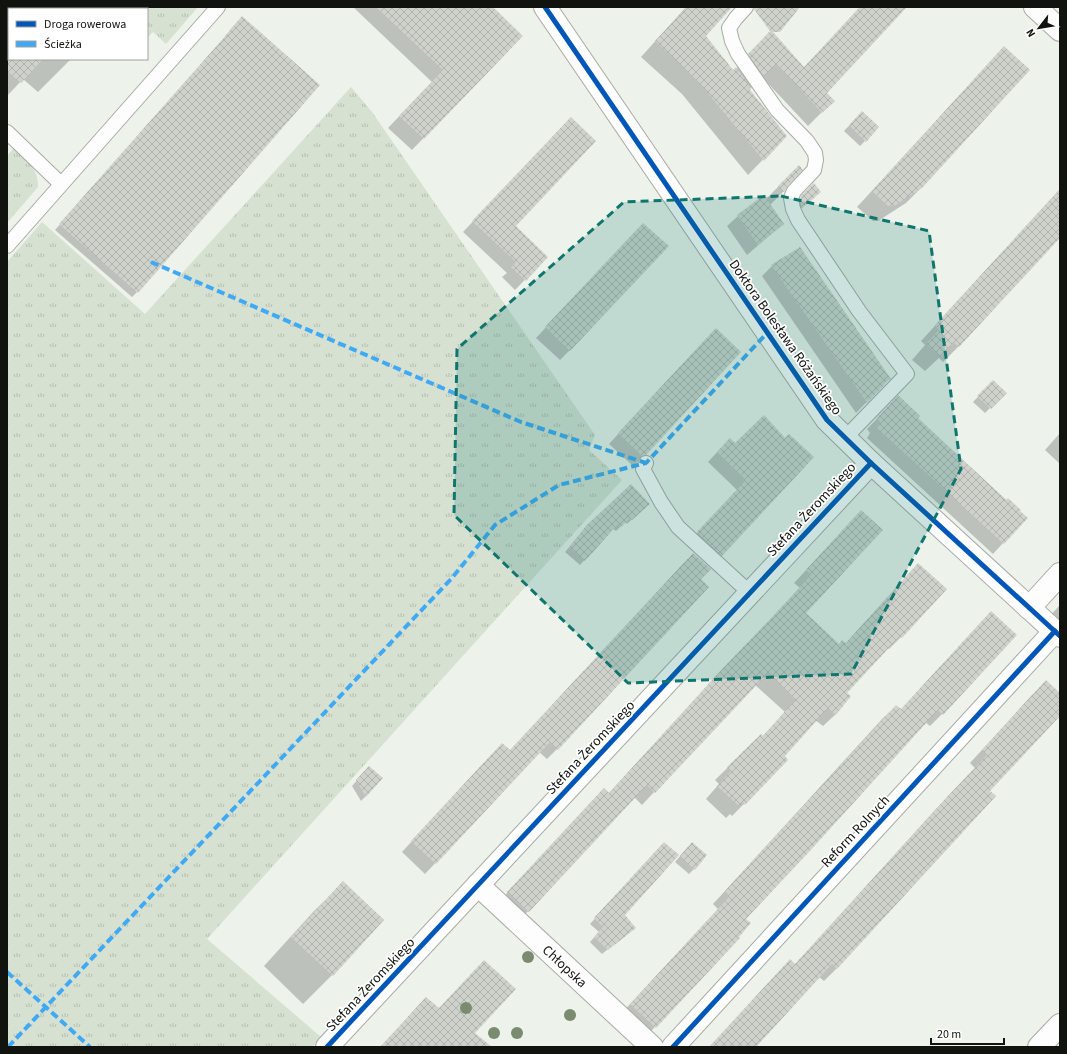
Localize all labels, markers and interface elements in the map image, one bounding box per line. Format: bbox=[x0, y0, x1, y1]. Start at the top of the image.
legend bbox=[8, 8, 148, 60]
north arrow bbox=[1019, 8, 1059, 48]
text: Droga rowerowa bbox=[44, 16, 126, 33]
text: N bbox=[1023, 26, 1039, 40]
text: Ścieżka bbox=[44, 36, 82, 53]
street label: Doktora Bolesława Różańskiego bbox=[724, 256, 847, 419]
street label: Stefana Żeromskiego bbox=[763, 458, 861, 561]
street label: Stefana Żeromskiego bbox=[542, 696, 640, 799]
street label: Reform Rolnych bbox=[817, 791, 895, 872]
street label: Stefana Żeromskiego bbox=[322, 933, 420, 1036]
street label: Chłopska bbox=[537, 941, 591, 993]
scale bar bbox=[931, 1020, 1004, 1046]
text: 20 m bbox=[937, 1026, 961, 1043]

